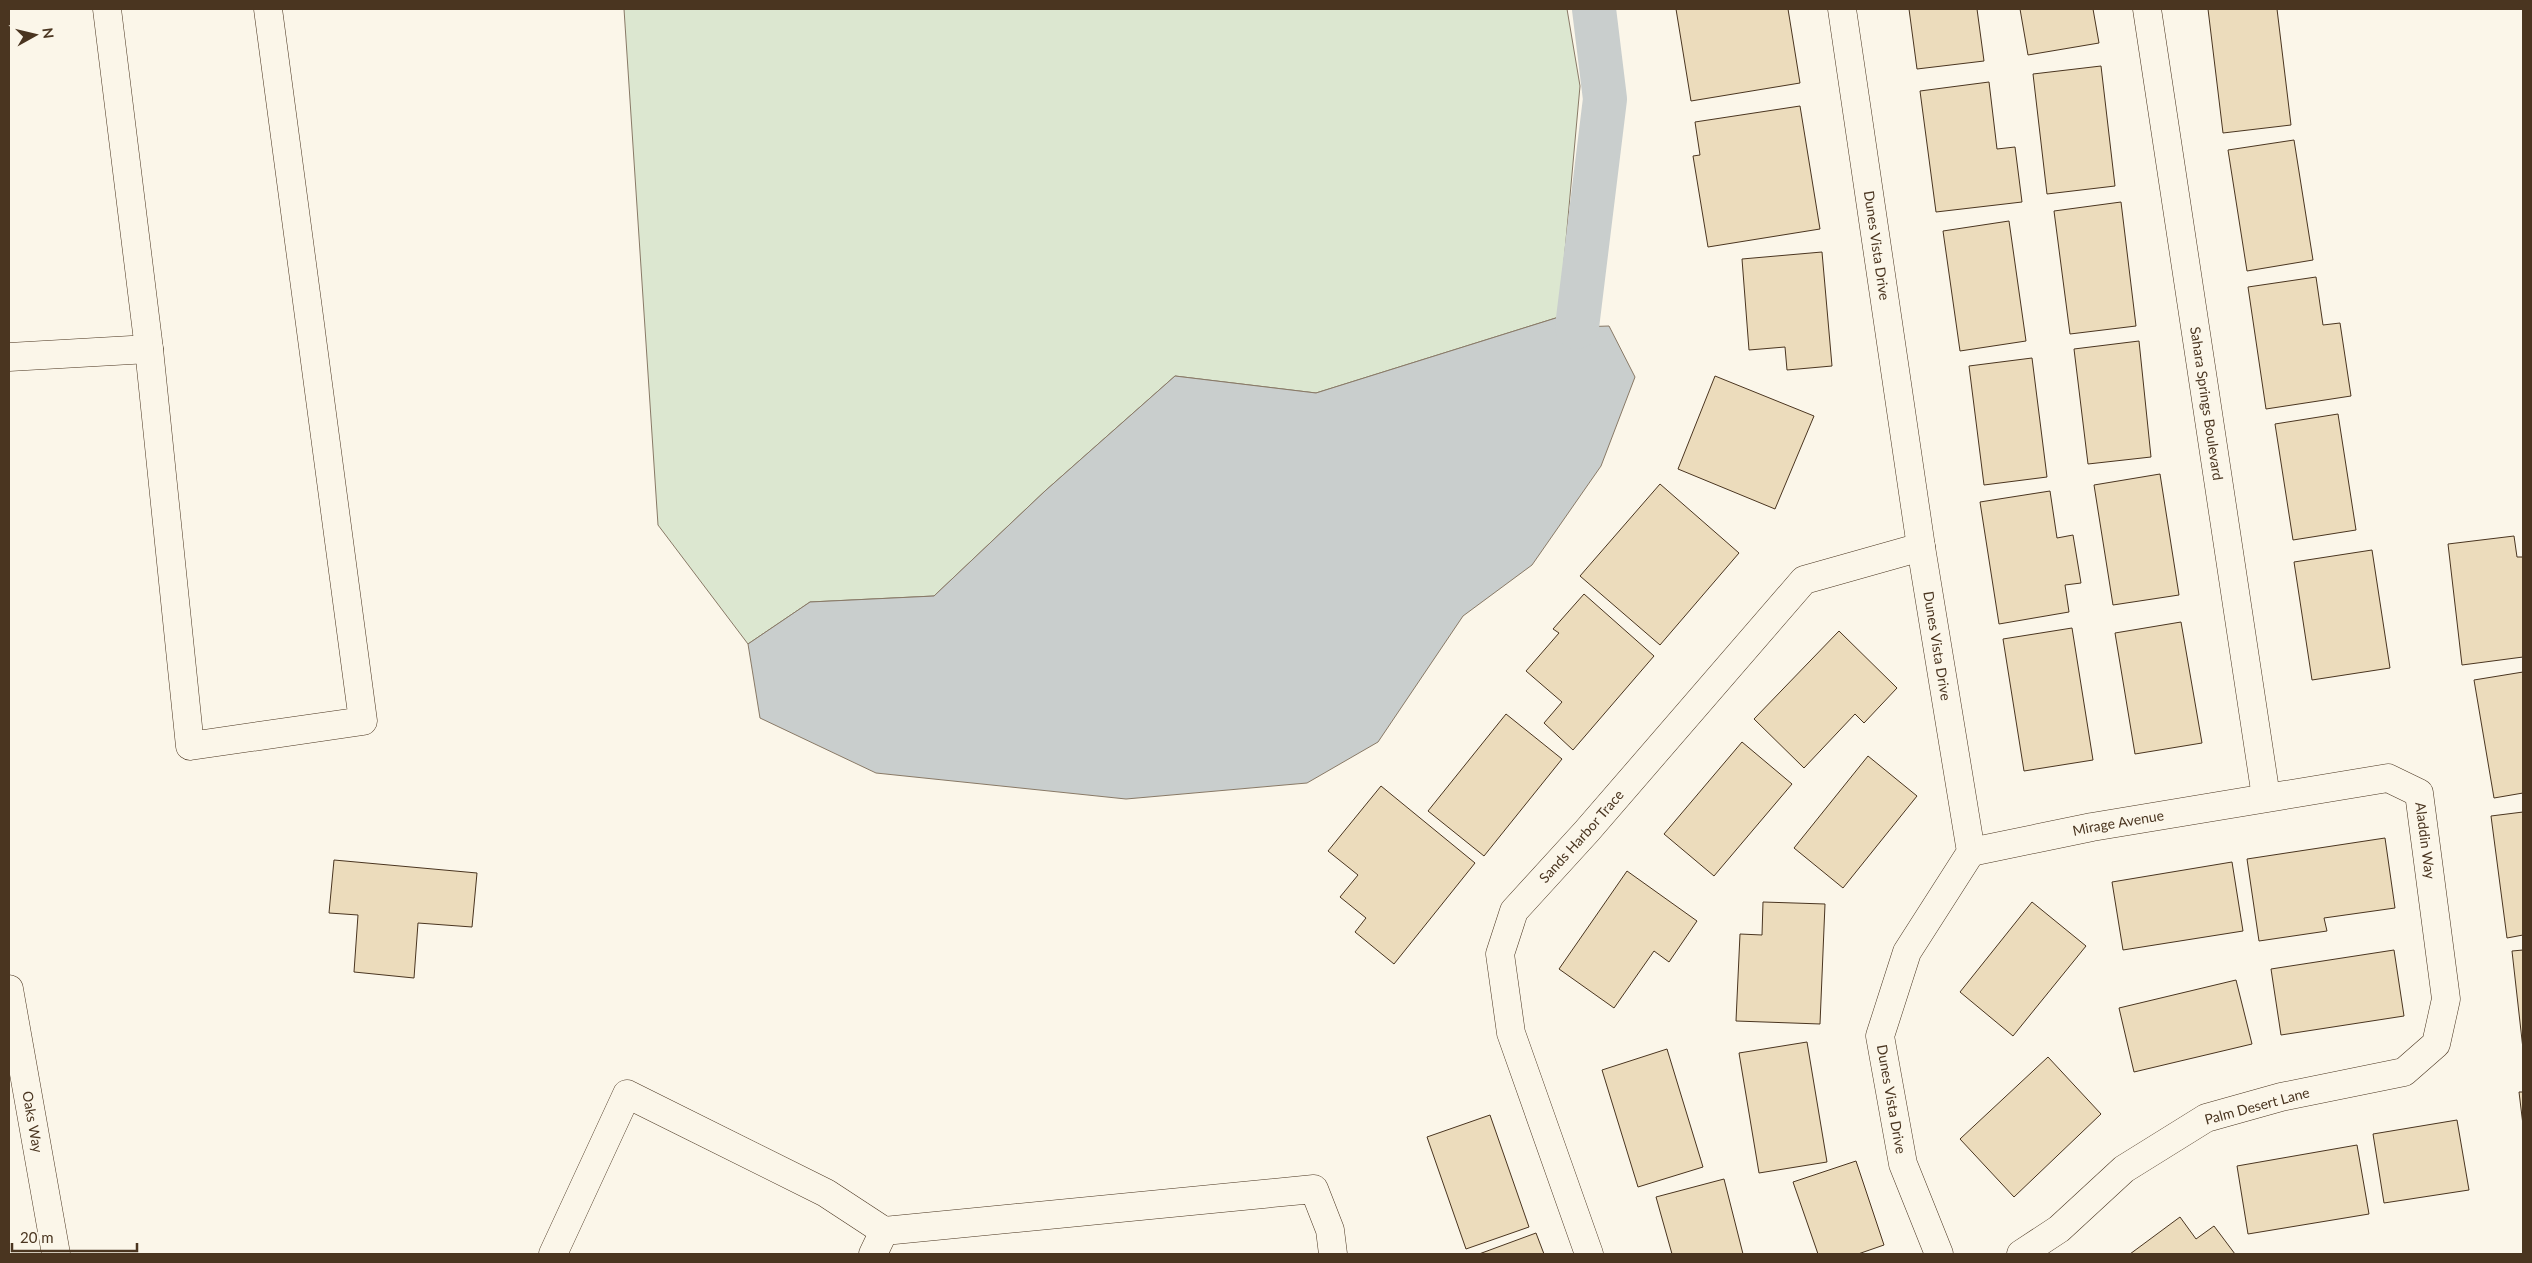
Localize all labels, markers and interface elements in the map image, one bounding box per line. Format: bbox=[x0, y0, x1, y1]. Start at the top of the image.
north arrow bbox=[10, 10, 60, 60]
text: N bbox=[39, 27, 58, 40]
street label: Dunes Vista Drive bbox=[1861, 189, 1894, 301]
street label: Sahara Springs Boulevard bbox=[2187, 325, 2227, 482]
street label: Dunes Vista Drive bbox=[1920, 590, 1955, 702]
street label: Sands Harbor Trace bbox=[1535, 786, 1627, 886]
street label: Aladdin Way bbox=[2412, 801, 2439, 881]
street label: Mirage Avenue bbox=[2071, 806, 2165, 839]
street label: Dunes Vista Drive bbox=[1874, 1043, 1910, 1155]
street label: Palm Desert Lane bbox=[2203, 1083, 2311, 1128]
street label: Oaks Way bbox=[19, 1090, 47, 1155]
scale bar bbox=[12, 1220, 138, 1252]
text: 20 m bbox=[20, 1228, 54, 1246]

